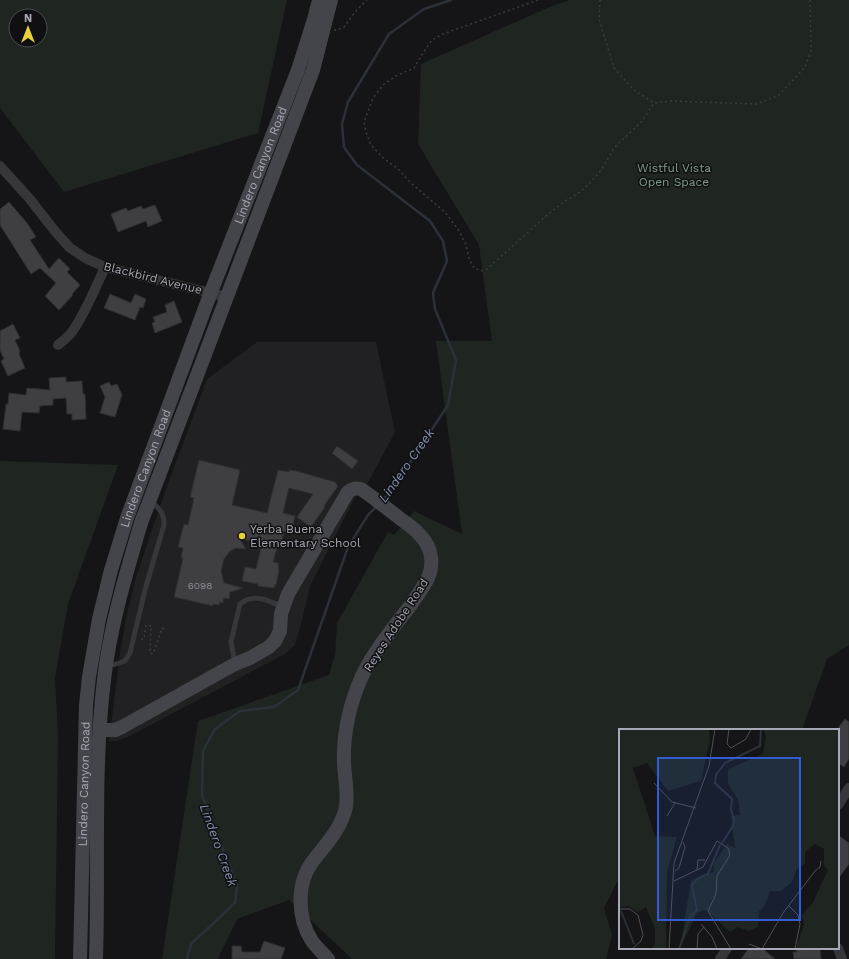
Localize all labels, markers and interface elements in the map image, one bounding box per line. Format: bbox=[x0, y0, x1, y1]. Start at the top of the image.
north arrow bbox=[8, 8, 48, 48]
text: N bbox=[24, 12, 32, 25]
street label: Lindero Canyon Road bbox=[231, 105, 290, 226]
park label: Wistful Vista Open Space bbox=[637, 161, 711, 189]
street label: Blackbird Avenue bbox=[102, 259, 204, 297]
street label: Lindero Canyon Road bbox=[118, 407, 174, 529]
water label: Lindero Creek bbox=[375, 425, 438, 505]
place label: Yerba Buena Elementary School bbox=[250, 522, 361, 550]
marker: Yerba Buena Elementary School bbox=[237, 531, 247, 541]
street label: Reyes Adobe Road bbox=[361, 576, 431, 674]
house number: 6098 bbox=[188, 580, 212, 591]
street label: Lindero Canyon Road bbox=[76, 721, 93, 847]
inset map bbox=[619, 729, 839, 949]
water label: Lindero Creek bbox=[197, 802, 241, 889]

